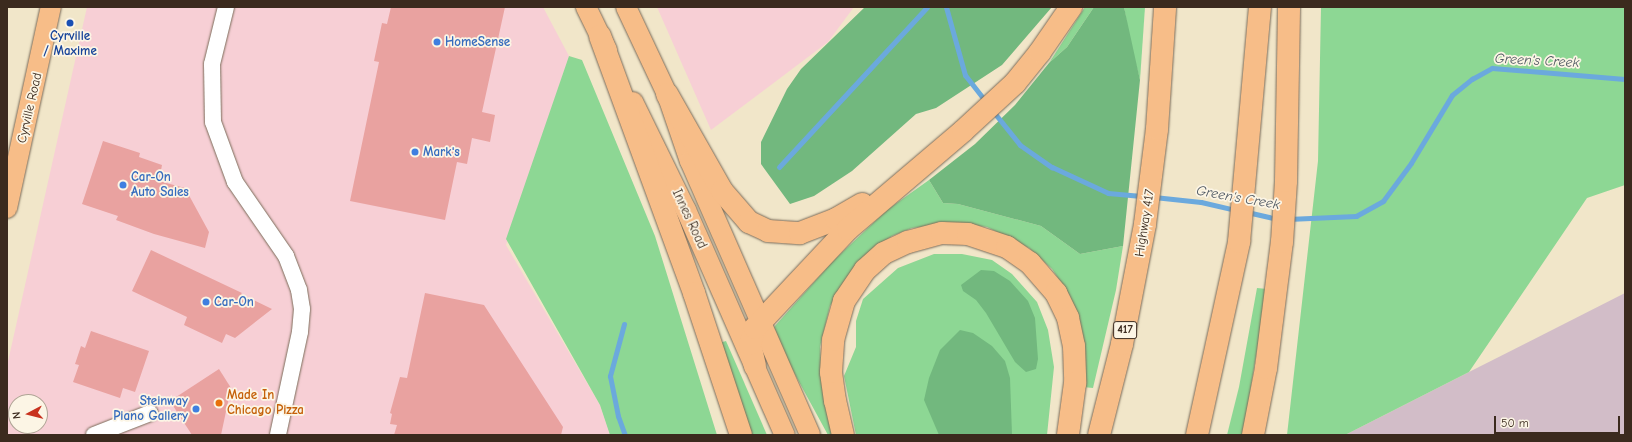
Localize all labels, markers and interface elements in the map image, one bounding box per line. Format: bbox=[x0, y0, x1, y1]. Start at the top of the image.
marker: Cyrville / Maxime bbox=[65, 18, 75, 28]
place label: Cyrville / Maxime bbox=[43, 29, 97, 60]
place label: HomeSense bbox=[445, 34, 510, 50]
marker: HomeSense bbox=[432, 37, 442, 47]
water label: Green's Creek bbox=[1494, 50, 1580, 72]
street label: Cyrville Road bbox=[14, 71, 46, 145]
place label: Mark's bbox=[423, 144, 460, 160]
marker: Mark's bbox=[410, 147, 420, 157]
place label: Car-On Auto Sales bbox=[131, 170, 189, 201]
marker: Car-On Auto Sales bbox=[118, 180, 128, 190]
water label: Green's Creek bbox=[1195, 182, 1281, 214]
street label: Innes Road bbox=[668, 187, 710, 251]
street label: Highway 417 bbox=[1132, 188, 1158, 258]
place label: Car-On bbox=[214, 294, 254, 310]
marker: Car-On bbox=[201, 297, 211, 307]
road number: 417 bbox=[1113, 320, 1137, 340]
place label: Made In Chicago Pizza bbox=[227, 388, 304, 419]
north arrow bbox=[8, 394, 48, 434]
place label: Steinway Piano Gallery bbox=[113, 394, 188, 425]
marker: Made In Chicago Pizza bbox=[214, 398, 224, 408]
marker: Steinway Piano Gallery bbox=[191, 404, 201, 414]
scale bar bbox=[1496, 408, 1622, 434]
text: N bbox=[10, 411, 23, 420]
text: 50 m bbox=[1501, 416, 1529, 430]

